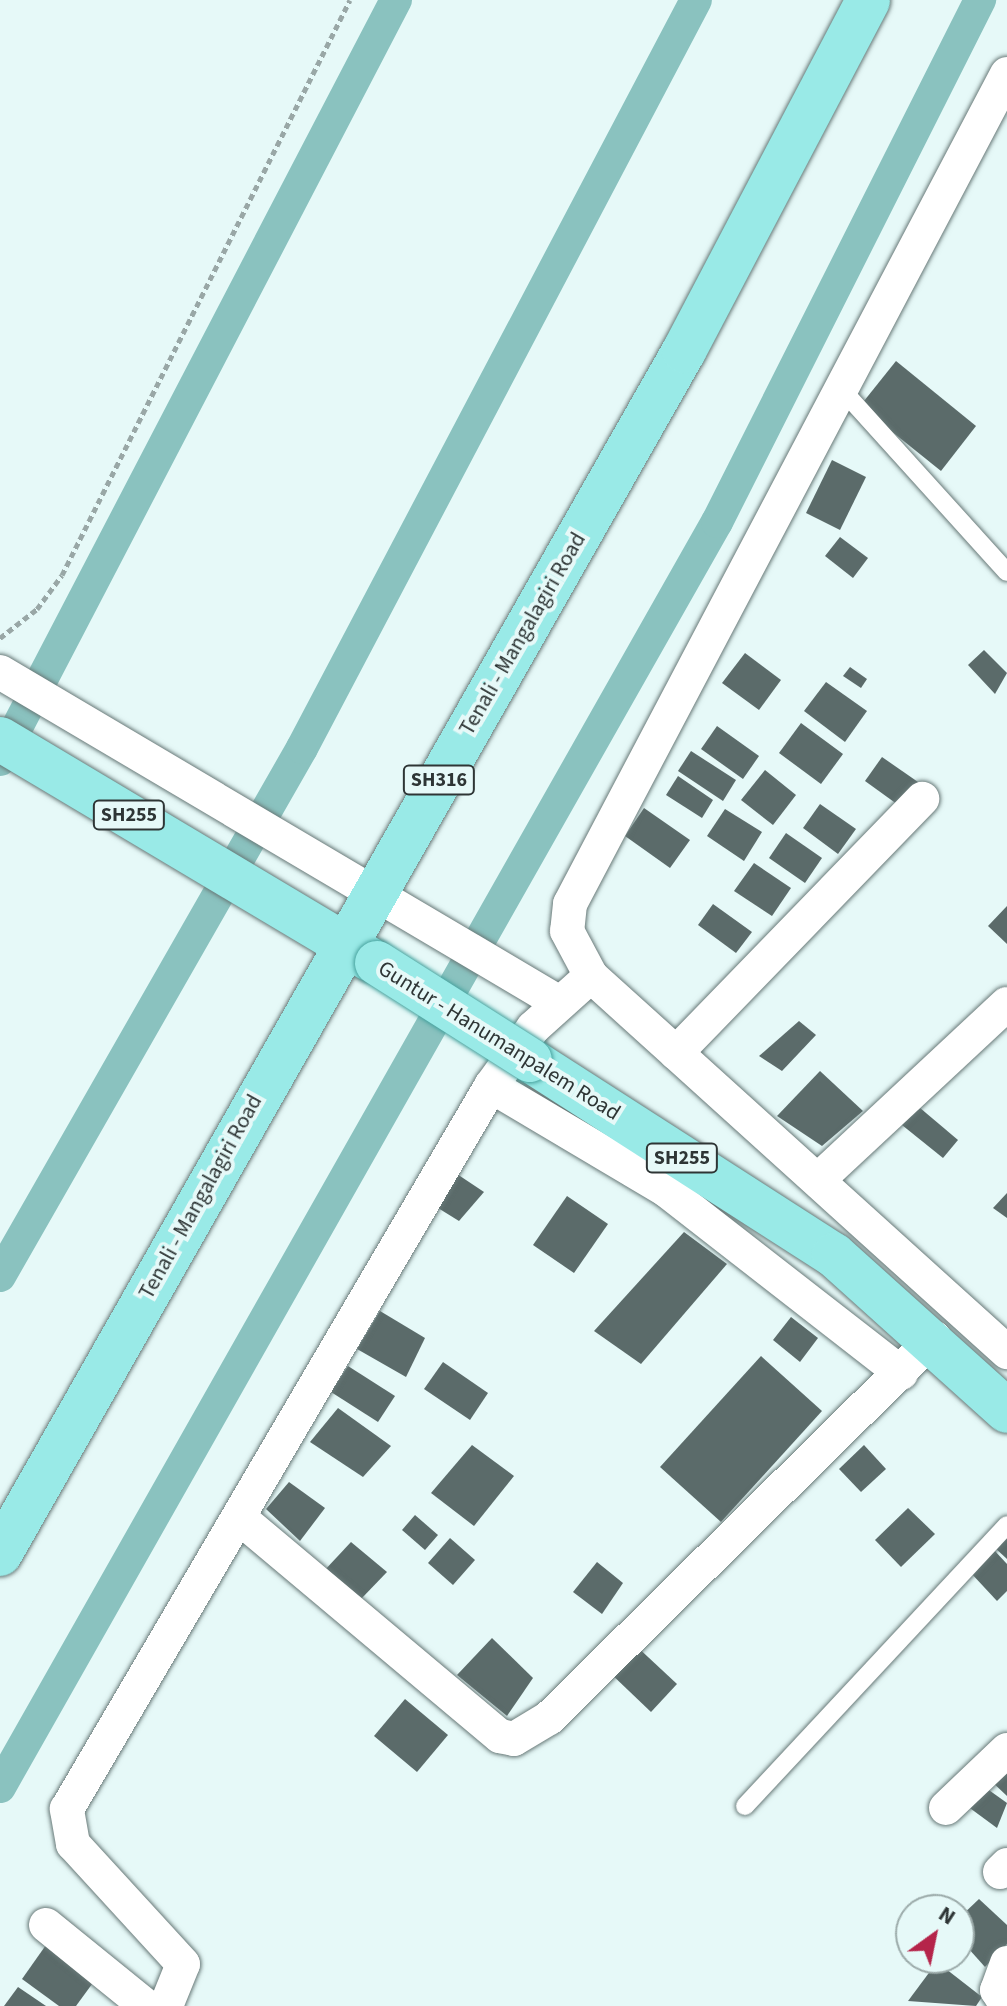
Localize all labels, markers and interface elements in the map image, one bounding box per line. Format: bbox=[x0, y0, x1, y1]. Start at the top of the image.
street label: Tenali - Mangalagiri Road bbox=[454, 528, 592, 740]
road number: SH316 bbox=[401, 764, 477, 796]
road number: SH255 bbox=[91, 799, 167, 831]
street label: Guntur - Hanumanpalem Road bbox=[373, 956, 625, 1126]
street label: Tenali - Mangalagiri Road bbox=[134, 1090, 268, 1304]
road number: SH255 bbox=[644, 1142, 720, 1174]
north arrow bbox=[895, 1894, 975, 1974]
text: N bbox=[932, 1898, 962, 1933]

